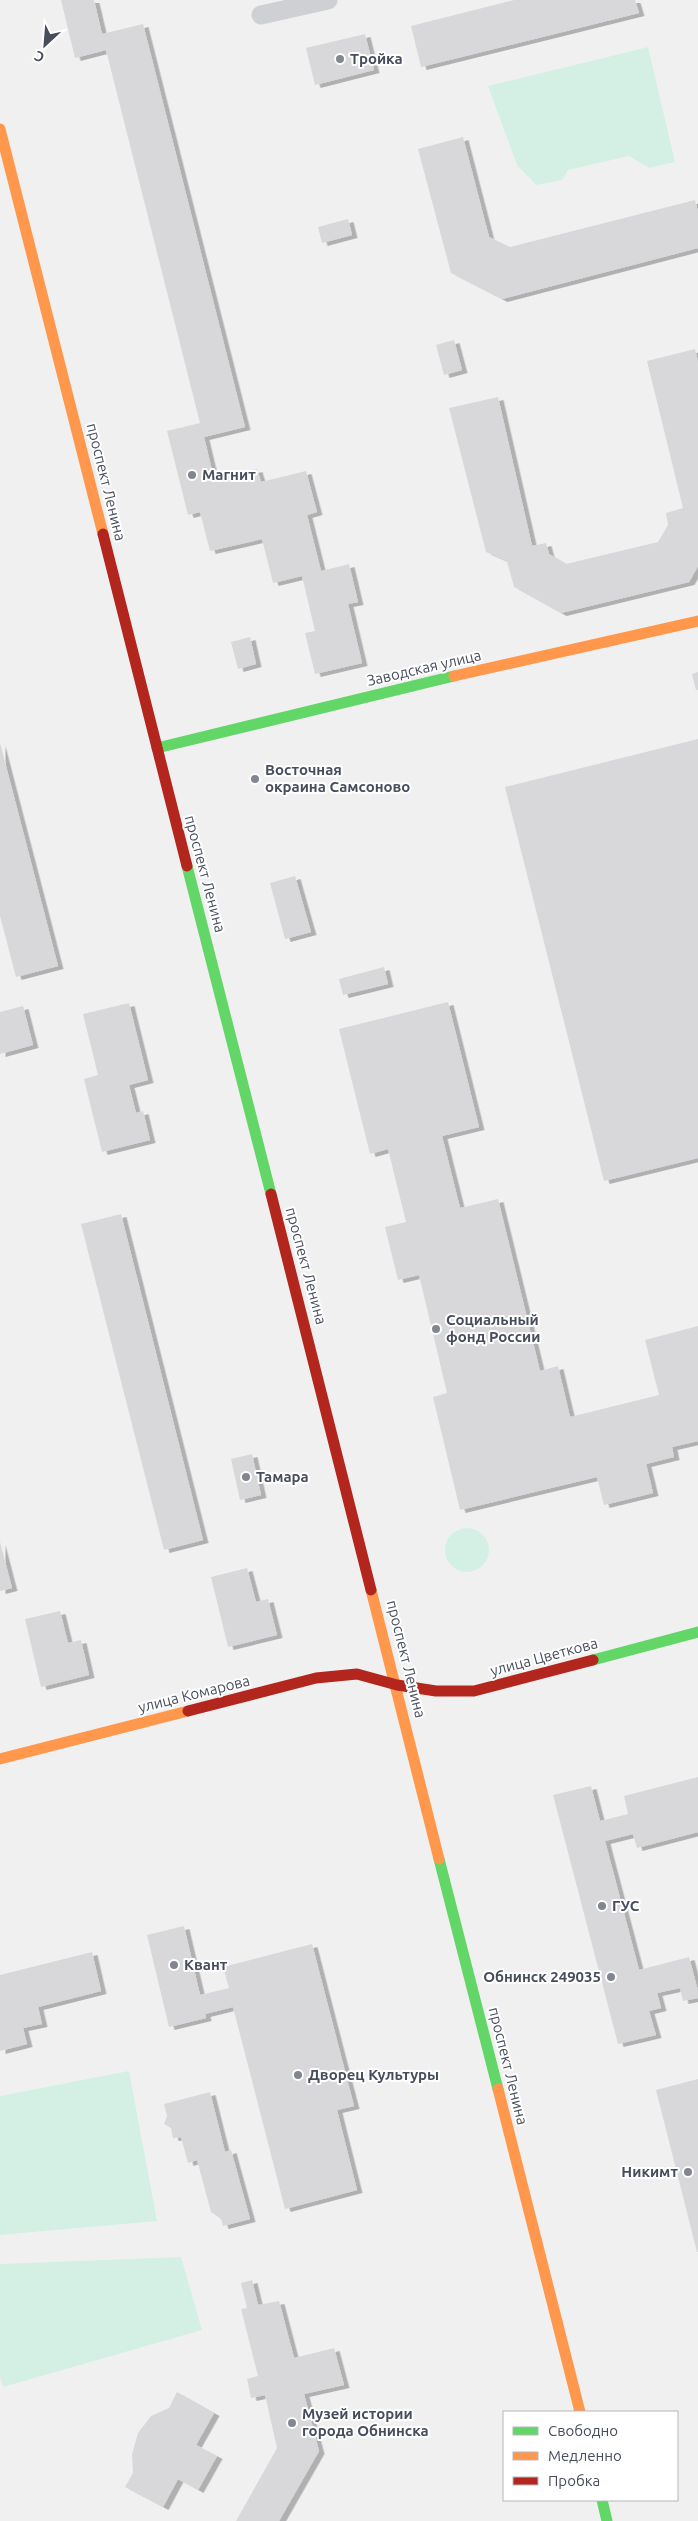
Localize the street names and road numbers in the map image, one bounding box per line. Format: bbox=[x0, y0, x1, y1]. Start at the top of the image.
street label: проспект Ленина bbox=[84, 421, 129, 542]
street label: Заводская улица bbox=[365, 646, 483, 689]
street label: проспект Ленина bbox=[182, 813, 229, 934]
street label: проспект Ленина bbox=[283, 1205, 330, 1326]
street label: проспект Ленина bbox=[384, 1598, 429, 1719]
street label: улица Цветкова bbox=[488, 1634, 599, 1679]
street label: улица Комарова bbox=[136, 1671, 251, 1716]
street label: проспект Ленина bbox=[486, 2005, 531, 2126]

